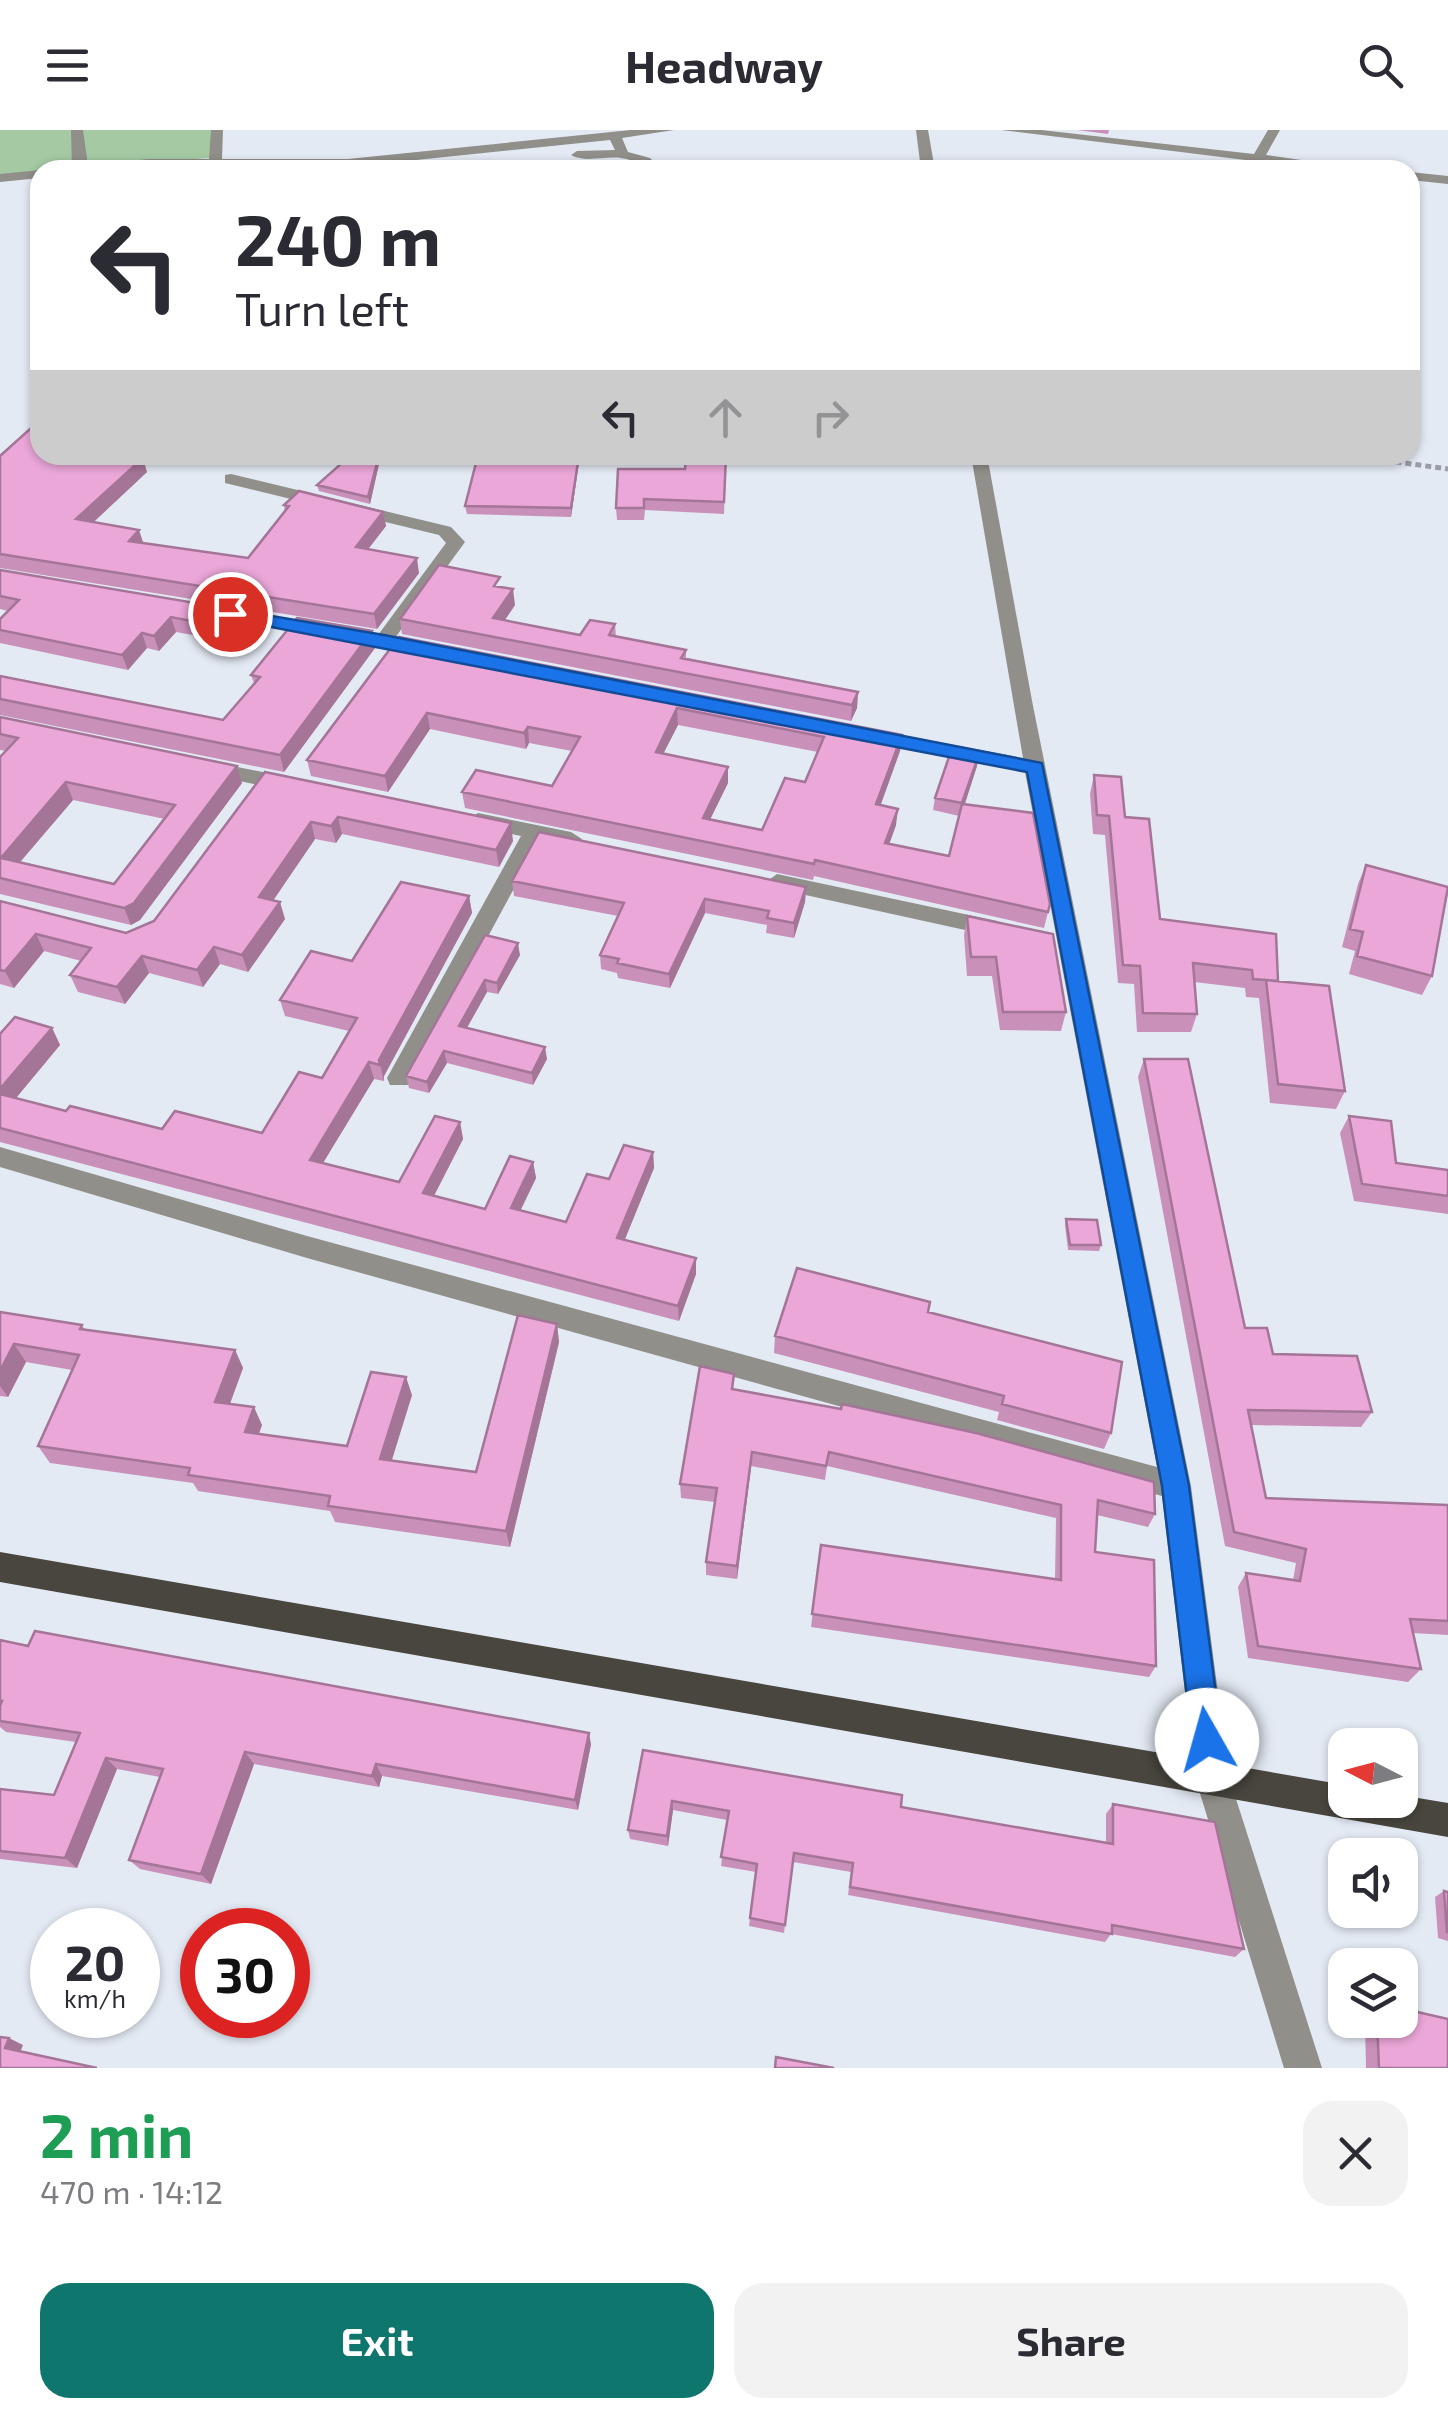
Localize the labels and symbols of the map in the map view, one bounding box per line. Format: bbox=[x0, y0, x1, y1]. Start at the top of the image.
pin bbox=[188, 572, 273, 657]
position arrow bbox=[1155, 1688, 1259, 1792]
north arrow bbox=[1328, 1728, 1418, 1818]
speed limit sign: 30 bbox=[180, 1908, 310, 2038]

